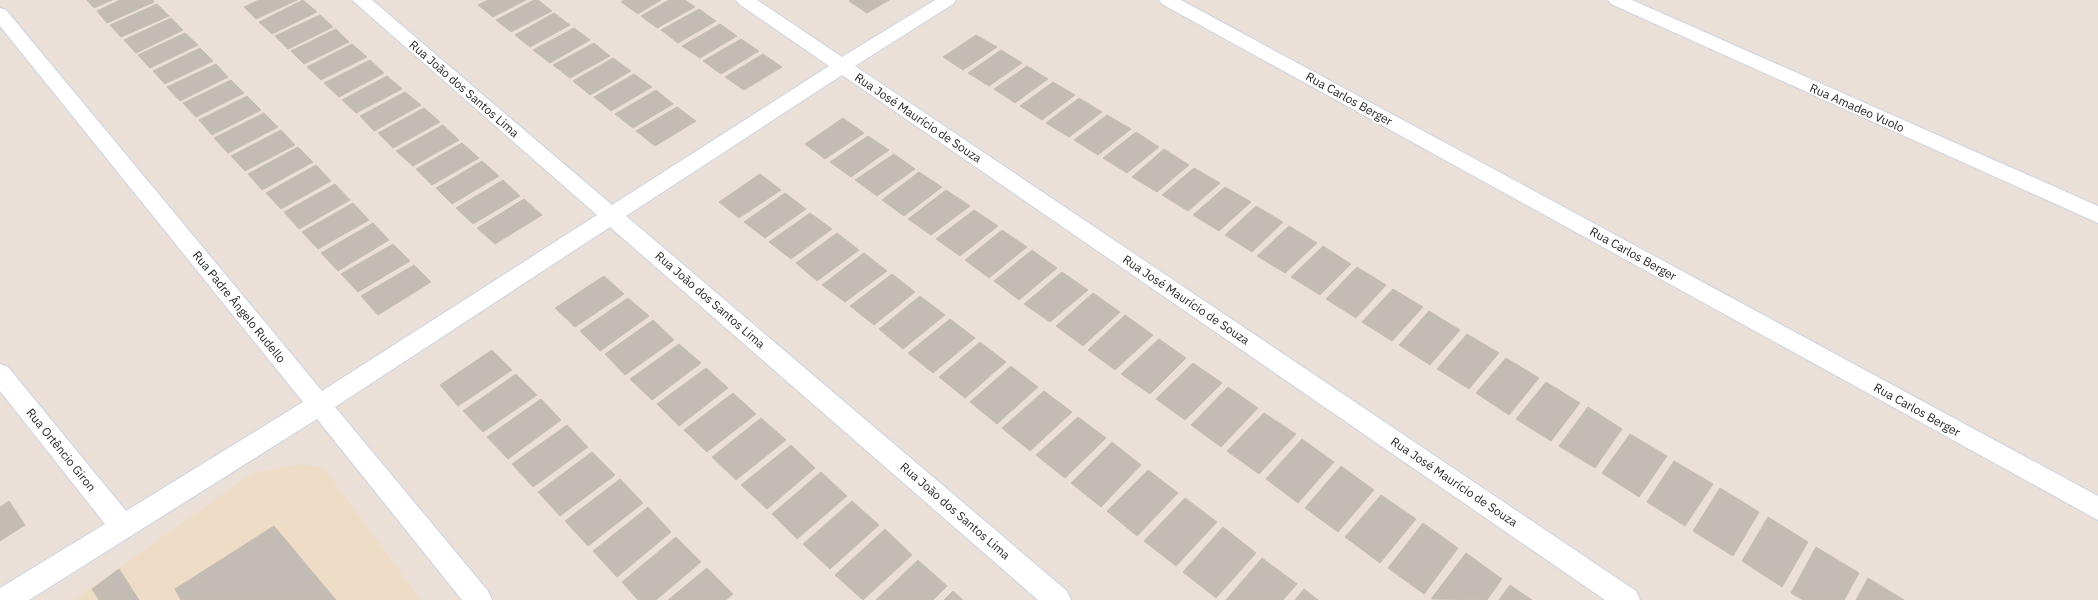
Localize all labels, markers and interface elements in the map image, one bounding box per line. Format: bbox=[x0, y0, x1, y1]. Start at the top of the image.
street label: Rua João dos Santos Lima bbox=[406, 37, 523, 141]
street label: Rua Carlos Berger bbox=[1303, 69, 1396, 129]
street label: Rua José Maurício de Souza bbox=[852, 70, 985, 166]
street label: Rua Amadeo Vuolo bbox=[1808, 80, 1907, 135]
street label: Rua Carlos Berger bbox=[1587, 224, 1680, 284]
street label: Rua Padre Ângelo Rudello bbox=[190, 248, 289, 366]
street label: Rua João dos Santos Lima bbox=[652, 248, 769, 352]
street label: Rua José Maurício de Souza bbox=[1120, 252, 1253, 348]
street label: Rua Carlos Berger bbox=[1871, 380, 1964, 440]
street label: Rua Ortêncio Giron bbox=[23, 405, 99, 494]
street label: Rua José Maurício de Souza bbox=[1388, 434, 1521, 530]
street label: Rua João dos Santos Lima bbox=[897, 459, 1014, 563]

